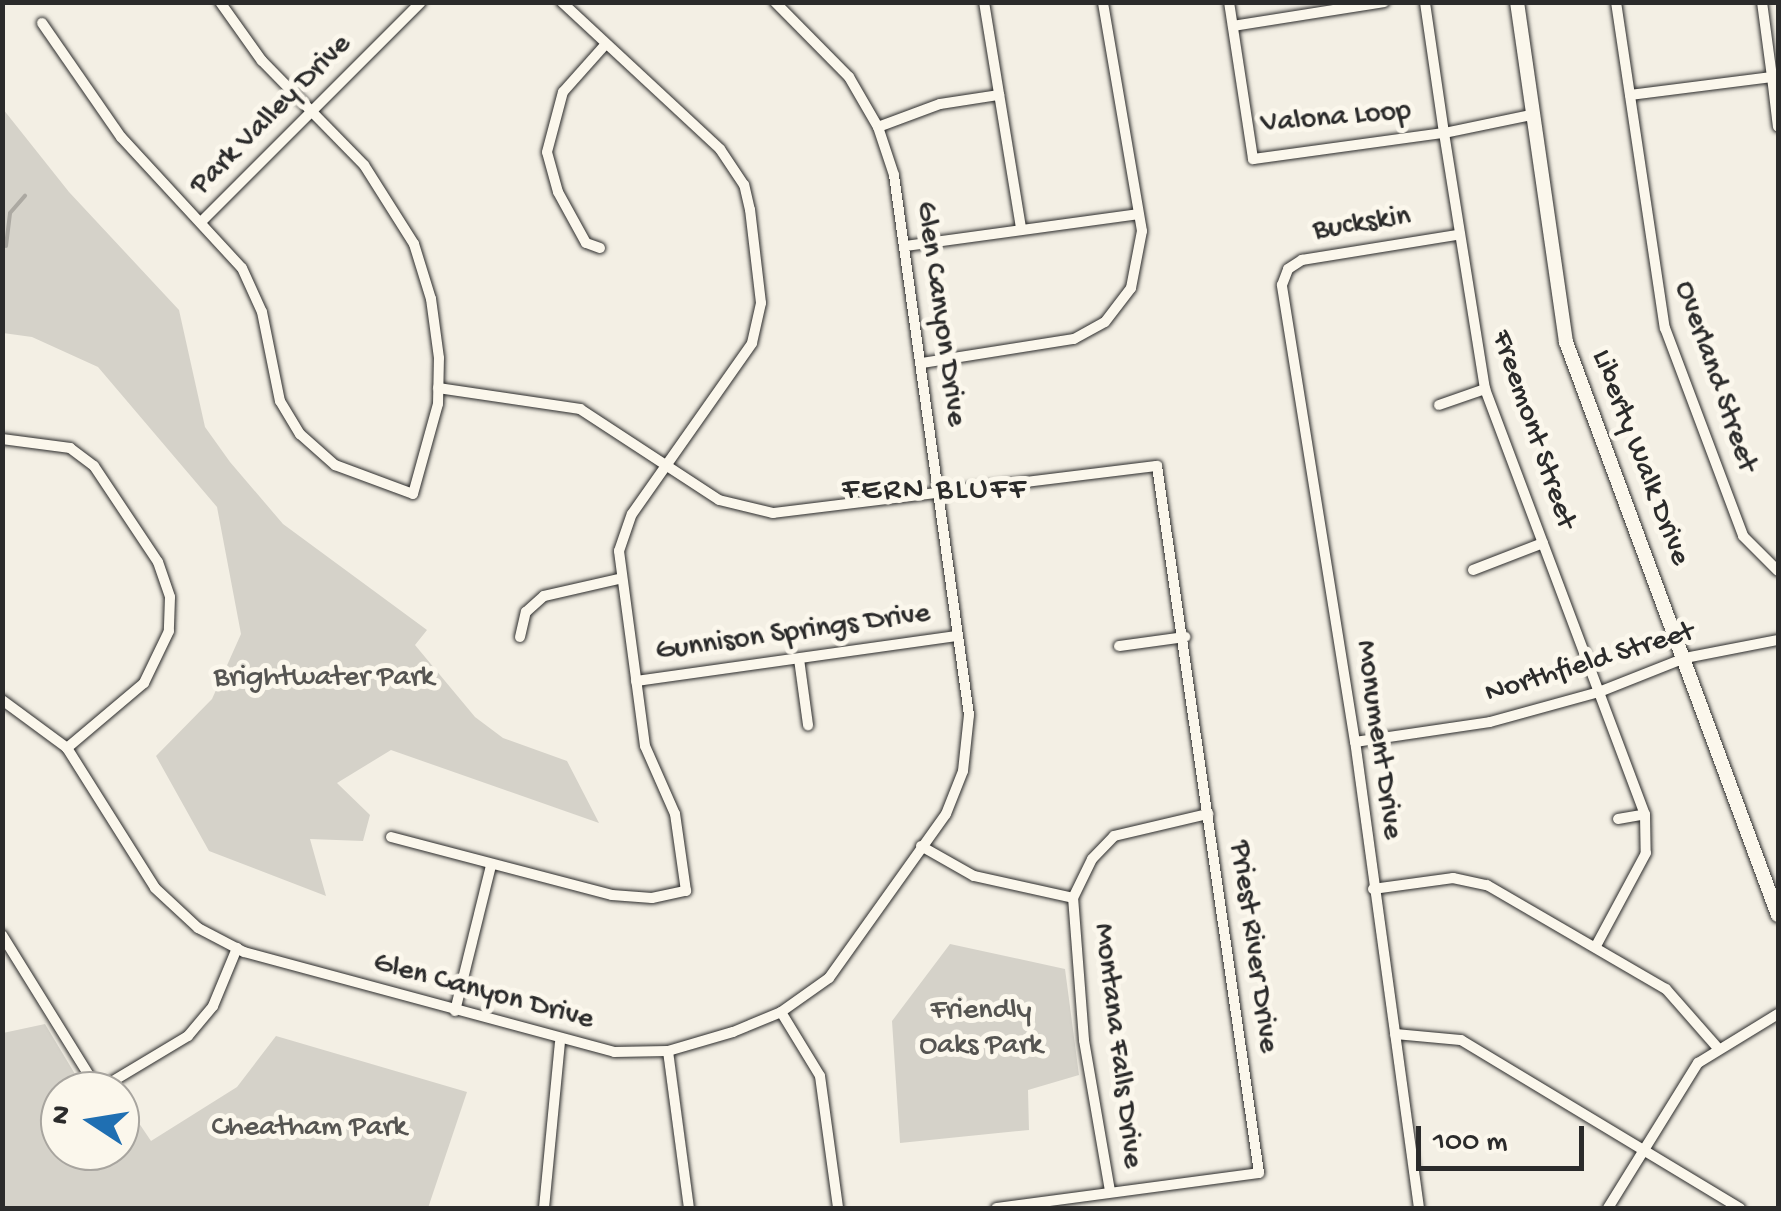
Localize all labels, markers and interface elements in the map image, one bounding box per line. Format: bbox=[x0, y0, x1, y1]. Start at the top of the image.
street label: Park Valley Drive bbox=[184, 28, 360, 204]
street label: Valona Loop bbox=[1260, 95, 1412, 143]
street label: Glen Canyon Drive bbox=[905, 199, 973, 429]
street label: Buckskin bbox=[1311, 200, 1413, 250]
street label: Overland Street bbox=[1664, 277, 1764, 477]
street label: Freemont Street bbox=[1481, 326, 1583, 534]
street label: Liberty Walk Drive bbox=[1581, 345, 1697, 571]
district label: FERN BLUFF bbox=[842, 472, 1028, 510]
street label: Gunnison Springs Drive bbox=[654, 597, 932, 671]
street label: Northfield Street bbox=[1481, 615, 1699, 713]
street label: Monument Drive bbox=[1345, 638, 1409, 842]
park label: Brightwater Park bbox=[214, 661, 434, 697]
street label: Priest River Drive bbox=[1219, 839, 1285, 1055]
street label: Montana Falls Drive bbox=[1083, 922, 1149, 1170]
street label: Glen Canyon Drive bbox=[369, 946, 597, 1040]
park label: Friendly Oaks Park bbox=[919, 994, 1043, 1064]
north arrow bbox=[40, 1071, 140, 1171]
text: N bbox=[44, 1103, 80, 1127]
scale bar bbox=[1421, 1106, 1588, 1168]
park label: Cheatham Park bbox=[211, 1111, 407, 1147]
text: 100 m bbox=[1433, 1126, 1508, 1161]

